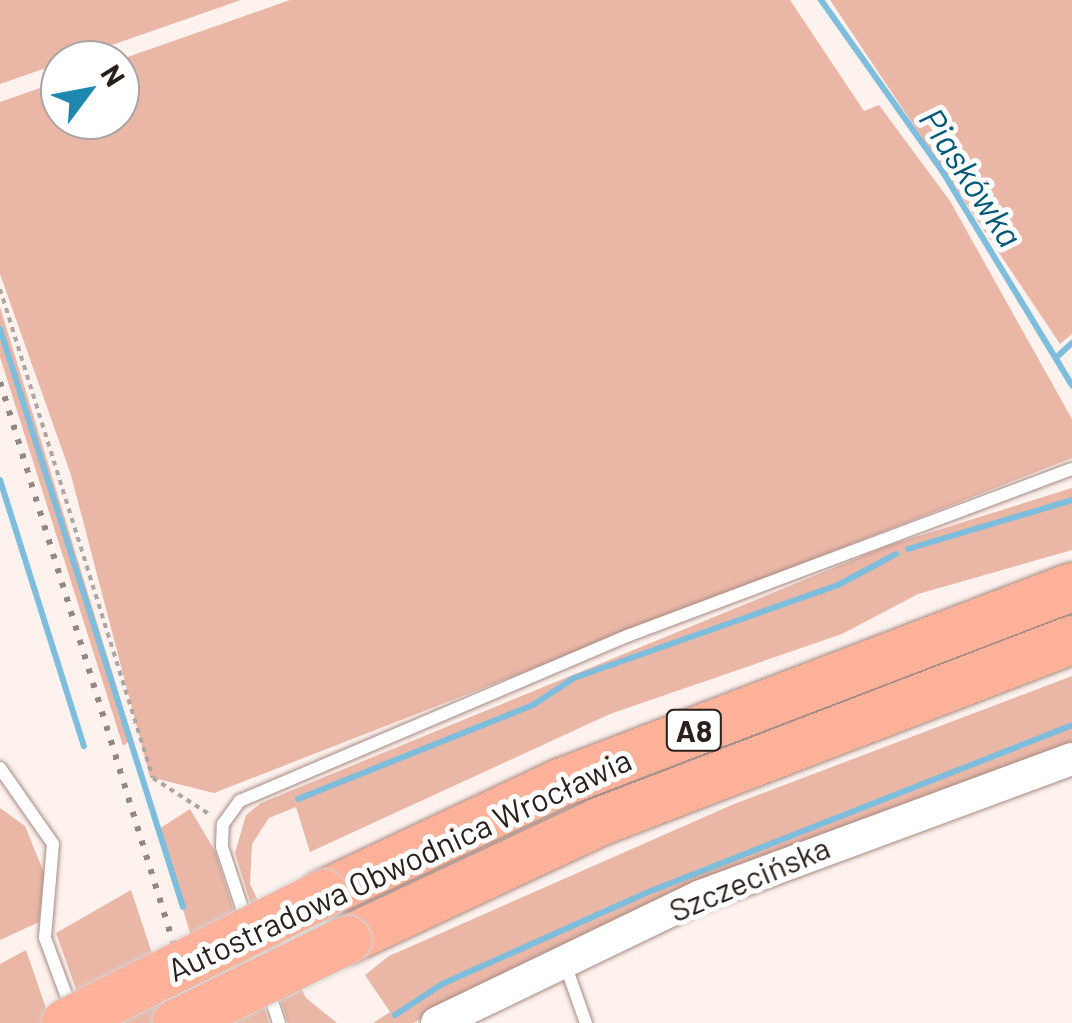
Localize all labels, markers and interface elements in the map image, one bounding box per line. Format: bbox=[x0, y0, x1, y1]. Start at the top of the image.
north arrow bbox=[40, 40, 140, 140]
text: N bbox=[94, 58, 133, 92]
water label: Piaskówka bbox=[912, 100, 1032, 254]
road number: A8 bbox=[664, 705, 724, 755]
street label: Autostradowa Obwodnica Wrocławia bbox=[161, 739, 637, 989]
street label: Szczecińska bbox=[663, 827, 835, 929]

